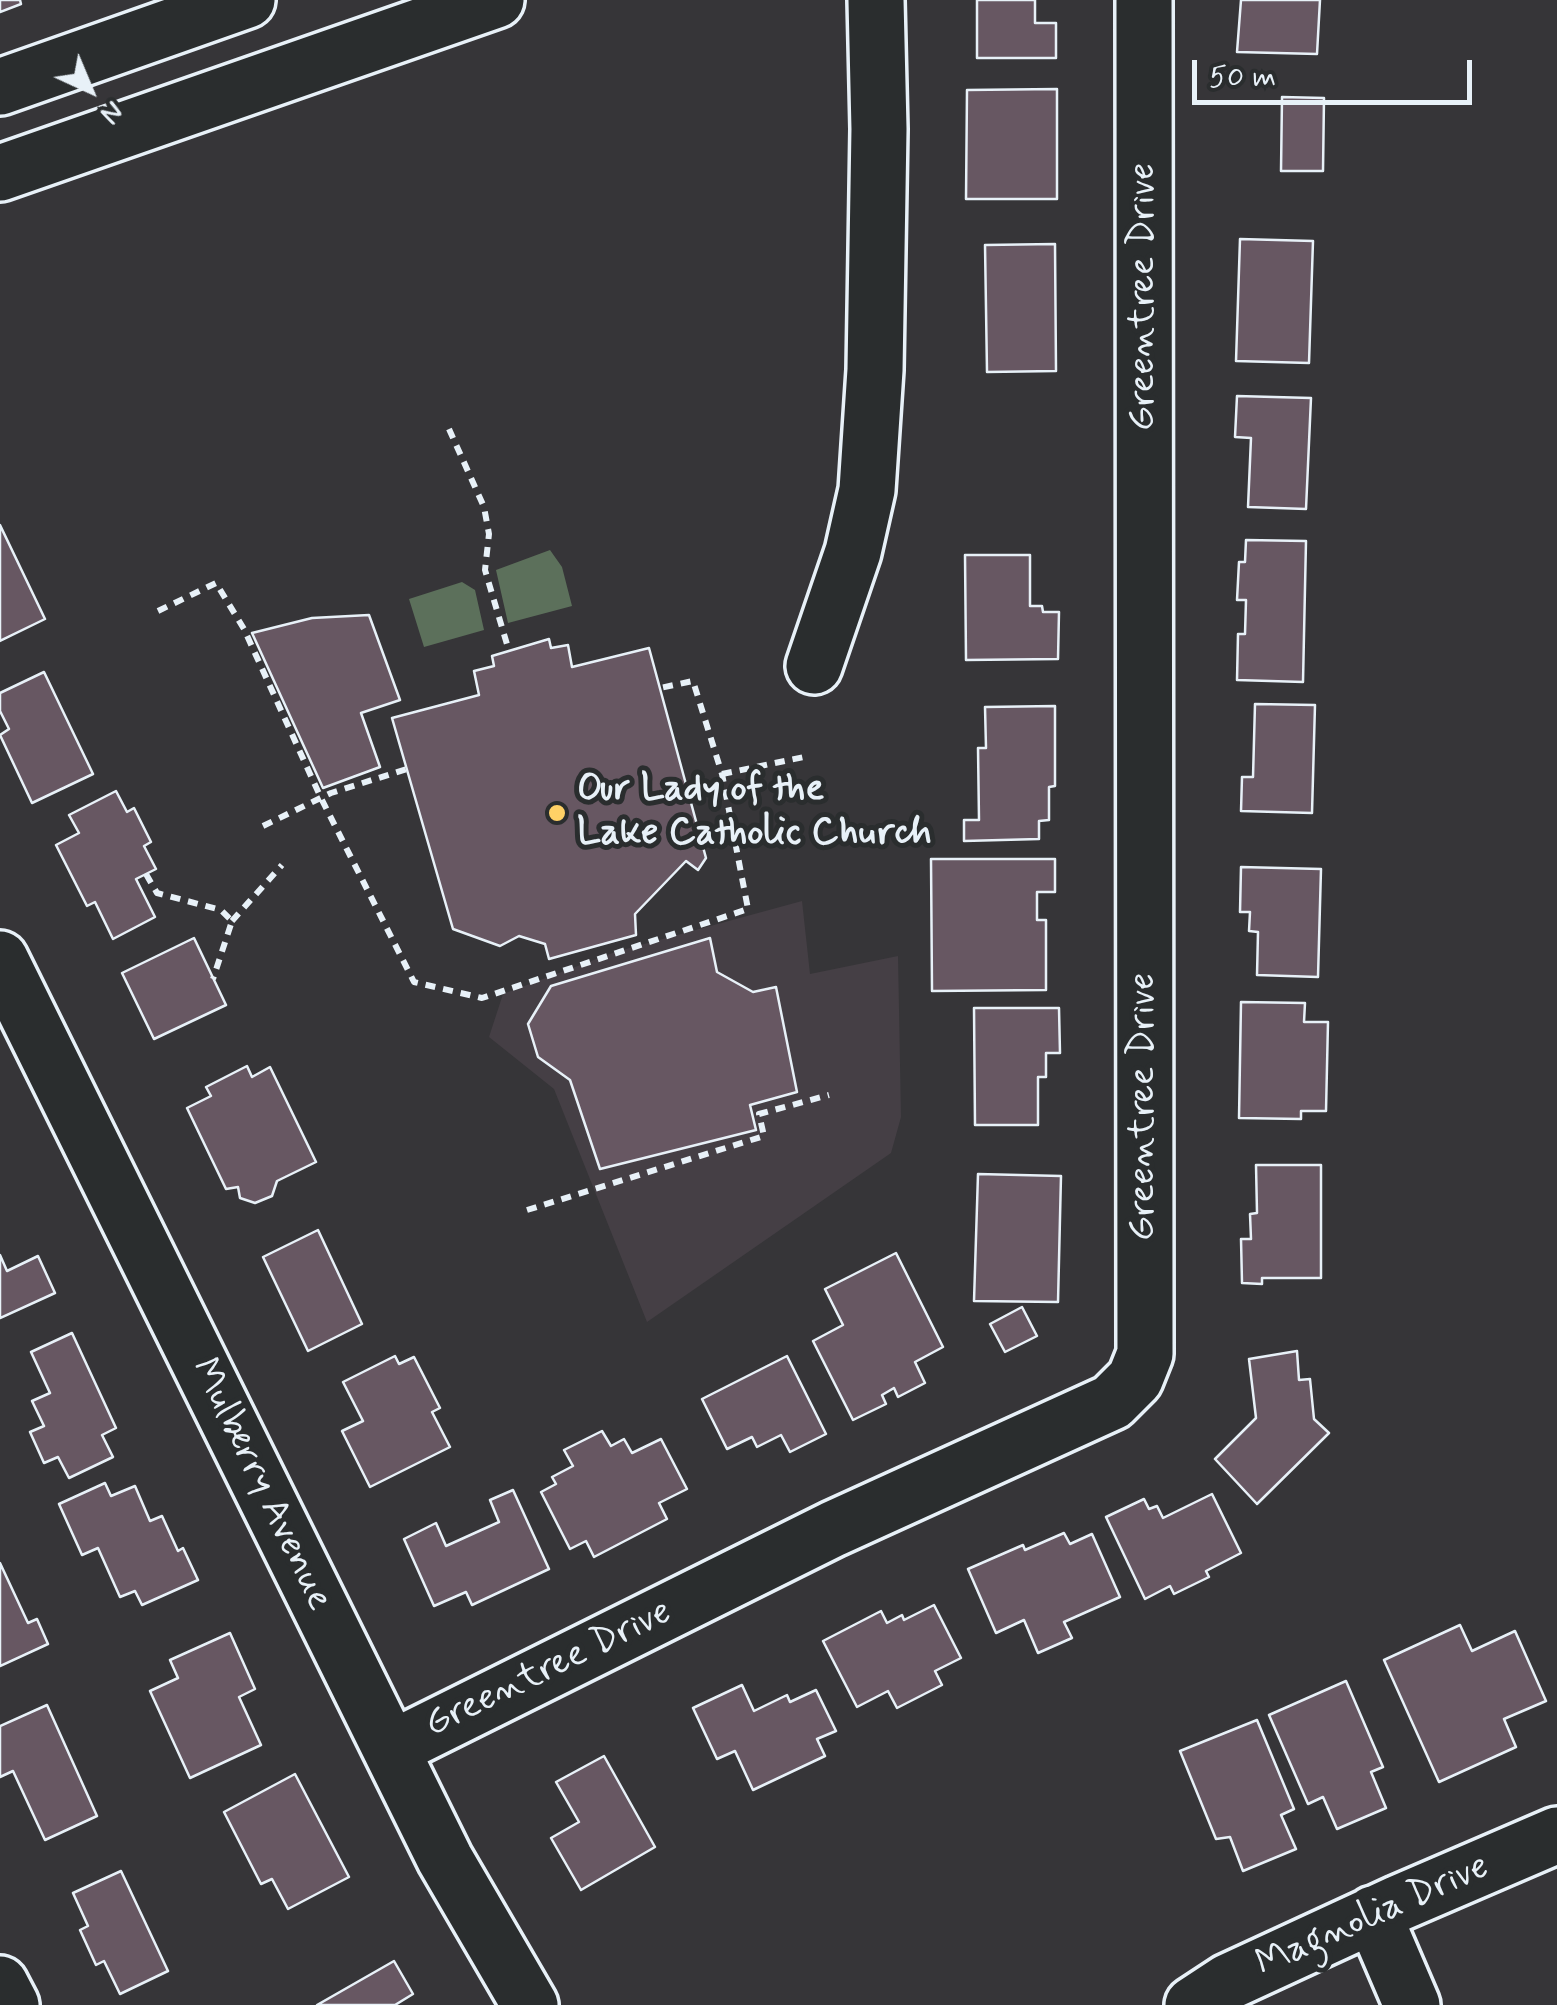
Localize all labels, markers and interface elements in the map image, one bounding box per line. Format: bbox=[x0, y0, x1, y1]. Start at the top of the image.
north arrow bbox=[40, 40, 140, 140]
scale bar bbox=[1197, 40, 1477, 102]
text: 50 m bbox=[1209, 58, 1276, 97]
text: N bbox=[92, 92, 131, 132]
street label: Greentree Drive bbox=[1122, 163, 1168, 431]
place label: Our Lady of the Lake Catholic Church bbox=[577, 768, 932, 858]
marker: Our Lady of the Lake Catholic Church bbox=[546, 802, 568, 824]
street label: Greentree Drive bbox=[1122, 973, 1168, 1241]
street label: Mulberry Avenue bbox=[179, 1351, 341, 1619]
street label: Greentree Drive bbox=[418, 1591, 680, 1749]
street label: Magnolia Drive bbox=[1249, 1845, 1497, 1989]

